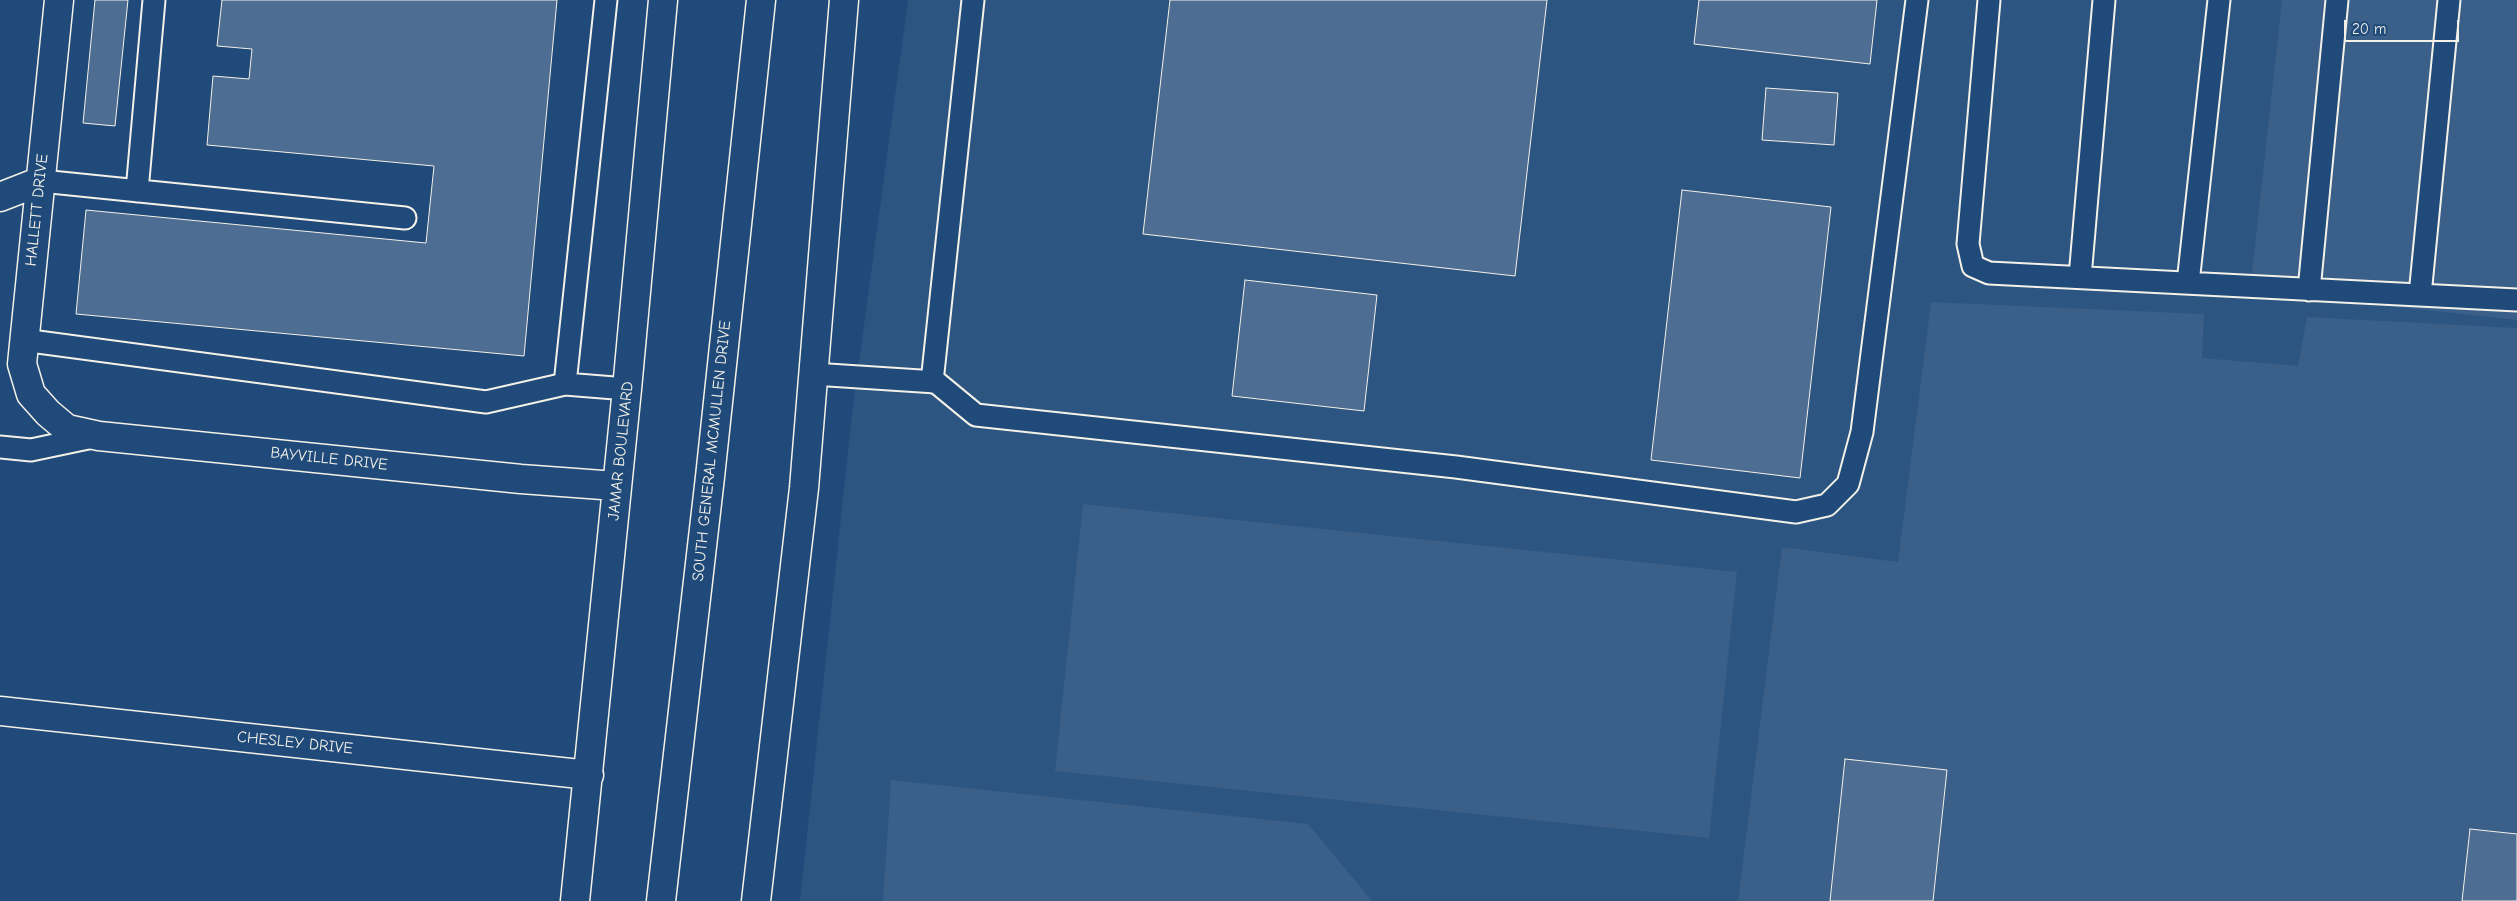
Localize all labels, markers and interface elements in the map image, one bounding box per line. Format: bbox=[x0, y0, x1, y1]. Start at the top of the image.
scale bar bbox=[2347, 10, 2462, 42]
text: 20 m bbox=[2352, 20, 2386, 38]
street label: HALLETT DRIVE bbox=[22, 153, 52, 267]
street label: SOUTH GENERAL MCMULLEN DRIVE bbox=[689, 320, 735, 582]
street label: JAMAR BOULEVARD bbox=[604, 381, 638, 521]
street label: BAYVILLE DRIVE bbox=[269, 443, 389, 475]
street label: CHESLEY DRIVE bbox=[236, 727, 354, 759]

